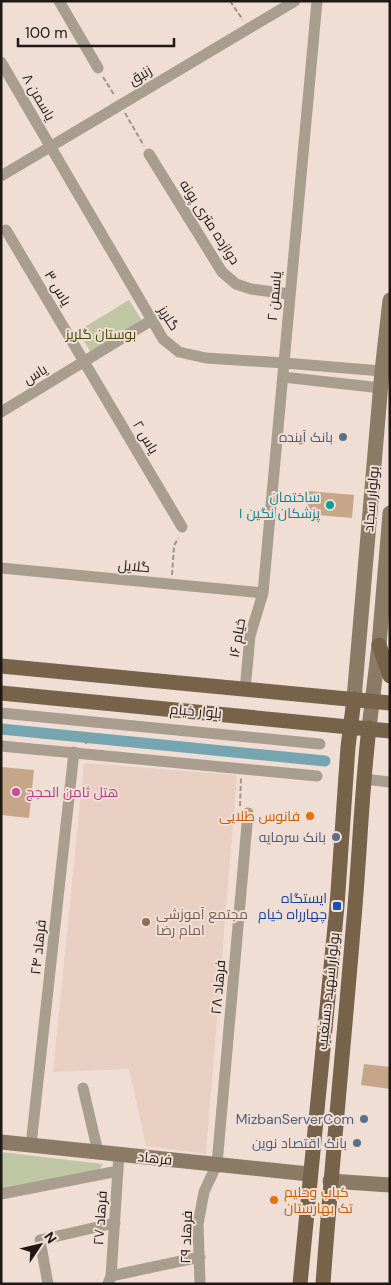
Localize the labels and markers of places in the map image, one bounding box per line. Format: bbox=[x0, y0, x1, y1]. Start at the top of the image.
place label: بانک آینده bbox=[279, 428, 333, 446]
marker: بانک آینده bbox=[337, 431, 349, 443]
place label: ساختمان پزشکان نگین ۱ bbox=[238, 488, 320, 523]
marker: ساختمان پزشکان نگین ۱ bbox=[324, 499, 336, 511]
place label: هتل ثامن الحجج bbox=[26, 783, 118, 801]
marker: هتل ثامن الحجج bbox=[10, 786, 22, 798]
place label: فانوس طلایی bbox=[219, 807, 300, 825]
marker: فانوس طلایی bbox=[304, 810, 316, 822]
place label: بانک سرمایه bbox=[259, 828, 326, 846]
marker: بانک سرمایه bbox=[330, 831, 342, 843]
place label: ایستگاه چهارراه خیام bbox=[258, 889, 327, 924]
marker: ایستگاه چهارراه خیام bbox=[331, 900, 343, 912]
place label: مجتمع آموزشی امام رضا bbox=[156, 905, 248, 940]
marker: مجتمع آموزشی امام رضا bbox=[140, 916, 152, 928]
place label: MizbanServerCom bbox=[236, 1110, 354, 1128]
marker: MizbanServerCom bbox=[358, 1113, 370, 1125]
place label: بانک اقتصاد نوین bbox=[252, 1134, 347, 1152]
marker: بانک اقتصاد نوین bbox=[351, 1137, 363, 1149]
place label: کباب وحلیم تک بهارستان bbox=[284, 1183, 353, 1217]
marker: کباب وحلیم تک بهارستان bbox=[268, 1194, 280, 1206]

